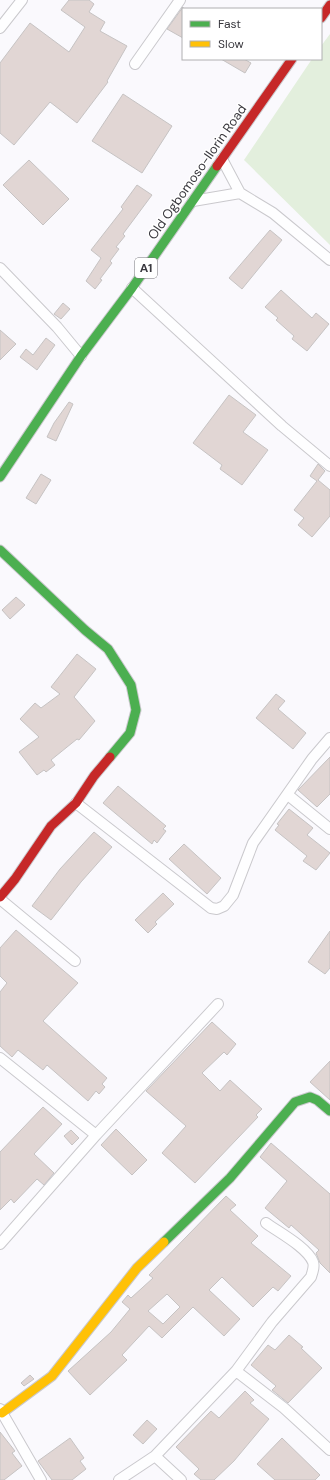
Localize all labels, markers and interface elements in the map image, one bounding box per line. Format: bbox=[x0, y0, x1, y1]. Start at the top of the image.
legend bbox=[182, 8, 322, 60]
text: Fast bbox=[218, 16, 241, 32]
text: Slow bbox=[218, 36, 244, 52]
street label: Old Ogbomoso-Ilorin Road bbox=[144, 101, 250, 243]
road number: A1 bbox=[135, 258, 157, 278]

